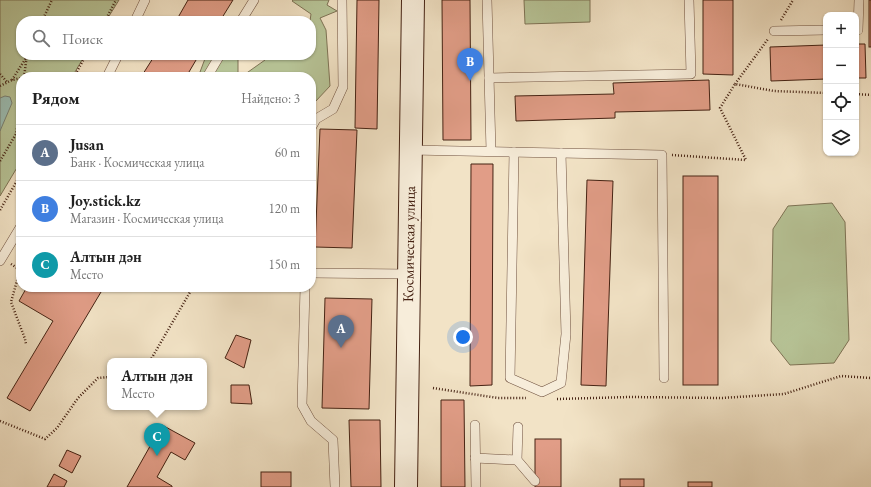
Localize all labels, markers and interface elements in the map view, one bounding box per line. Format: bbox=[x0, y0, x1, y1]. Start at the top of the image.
map controls bbox=[823, 12, 859, 156]
button: + bbox=[823, 12, 859, 48]
search box bbox=[16, 16, 316, 60]
icon: search bbox=[30, 27, 52, 49]
text: Поиск bbox=[62, 29, 103, 48]
pin: B bbox=[457, 48, 483, 81]
button: − bbox=[823, 48, 859, 84]
button: locate bbox=[823, 84, 859, 120]
text: Рядом bbox=[32, 87, 80, 109]
text: Найдено: 3 bbox=[241, 90, 300, 107]
button: layers bbox=[823, 120, 859, 156]
text: Jusan bbox=[70, 135, 104, 154]
text: A bbox=[40, 144, 50, 161]
text: 60 m bbox=[275, 144, 300, 161]
text: Банк · Космическая улица bbox=[70, 154, 205, 171]
street label: Космическая улица bbox=[398, 186, 419, 302]
text: Joy.stick.kz bbox=[70, 191, 141, 210]
text: B bbox=[41, 200, 49, 217]
text: 120 m bbox=[269, 200, 300, 217]
text: Магазин · Космическая улица bbox=[70, 210, 224, 227]
text: Алтын дән bbox=[70, 247, 142, 266]
text: C bbox=[40, 256, 50, 273]
text: 150 m bbox=[269, 256, 300, 273]
text: Место bbox=[70, 266, 103, 283]
pin: A bbox=[328, 315, 354, 348]
your location bbox=[453, 327, 473, 347]
popup bbox=[107, 358, 207, 410]
text: Алтын дән bbox=[121, 366, 193, 385]
text: Место bbox=[121, 385, 155, 402]
pin: C bbox=[144, 423, 170, 456]

